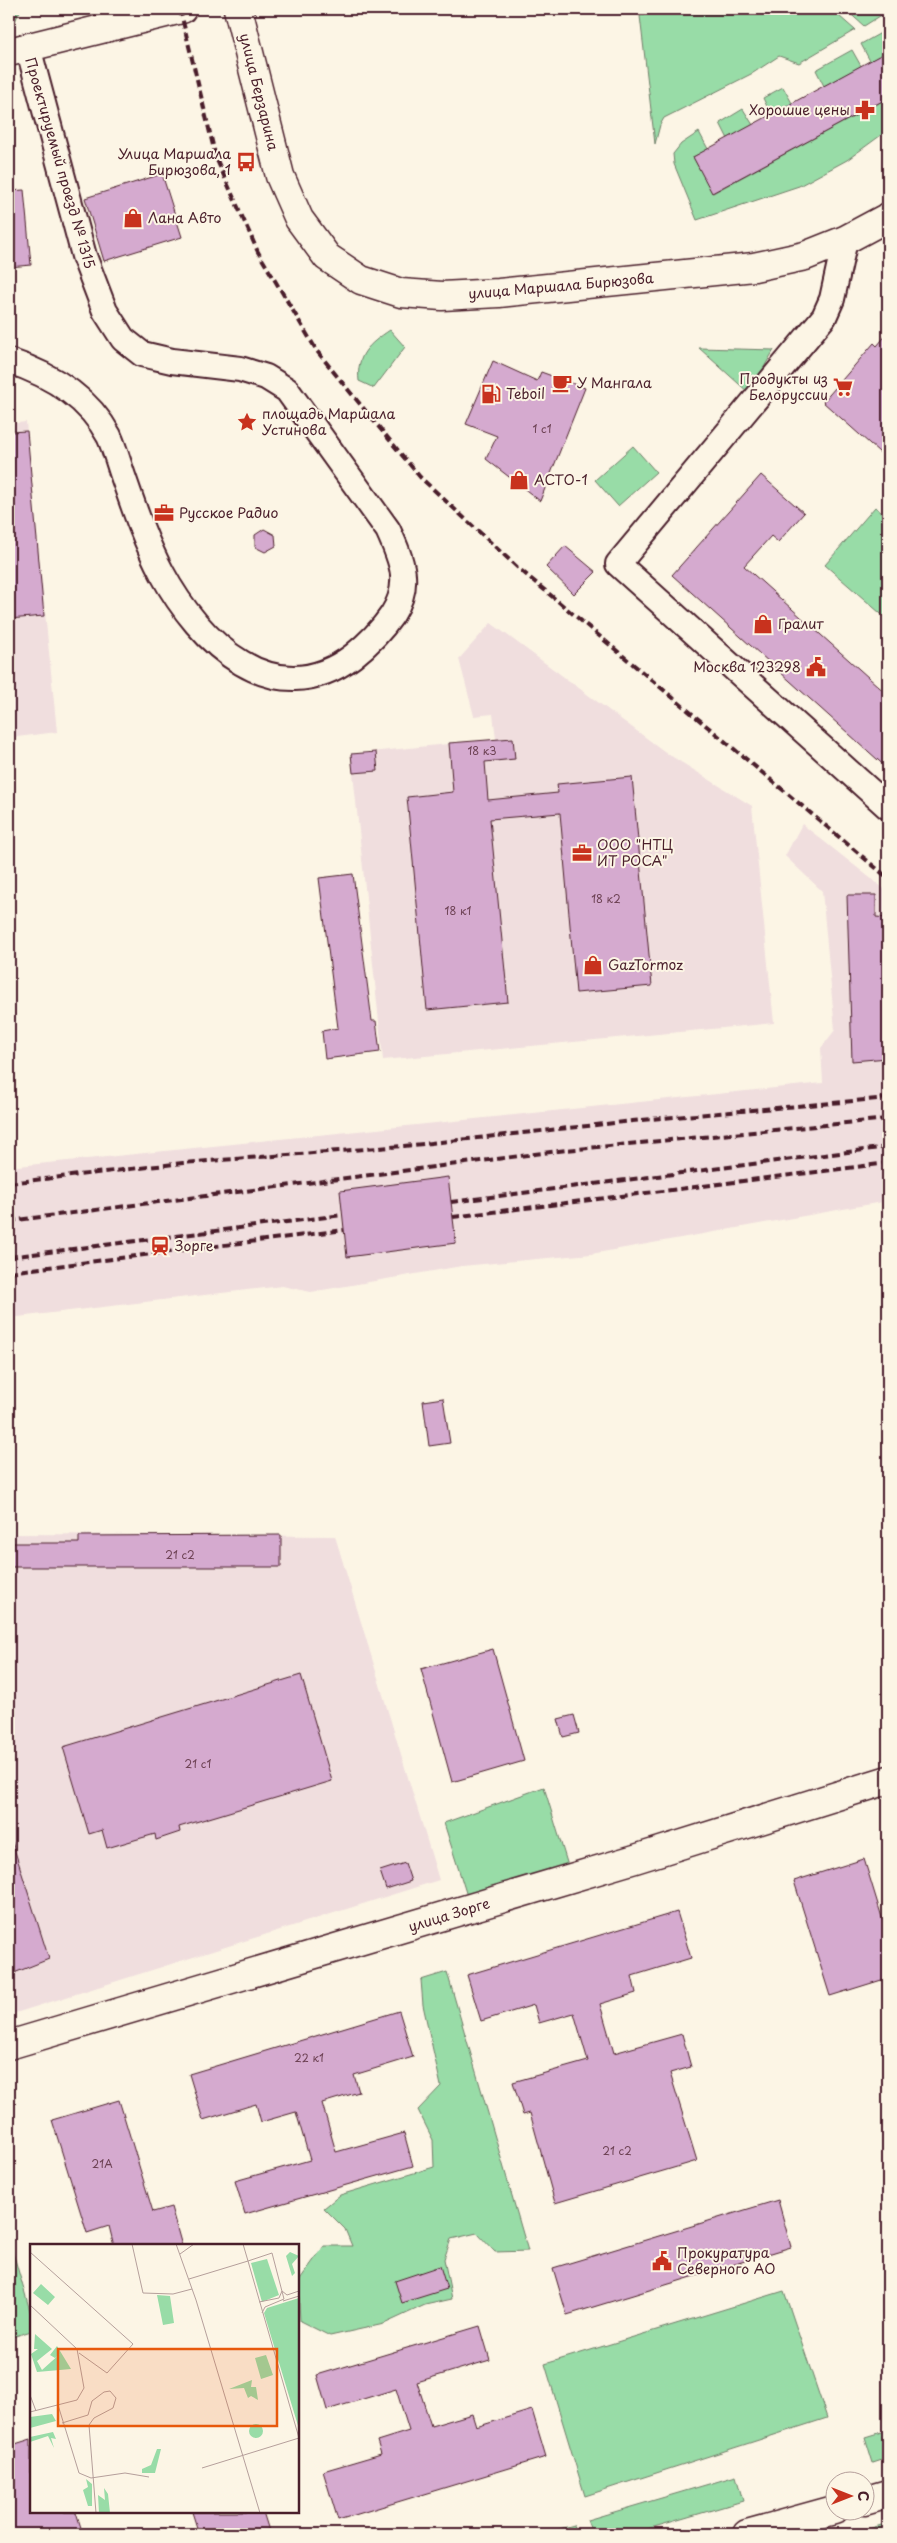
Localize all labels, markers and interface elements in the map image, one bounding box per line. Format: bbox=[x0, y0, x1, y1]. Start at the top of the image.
street label: улица Берзарина bbox=[235, 31, 284, 153]
street label: Проектируемый проезд № 1315 bbox=[20, 55, 101, 271]
place label: Хорошие цены bbox=[749, 99, 850, 120]
pharmacy icon: Хорошие цены bbox=[854, 99, 876, 121]
place label: Улица Маршала Бирюзова, 1 bbox=[118, 143, 231, 180]
bus stop icon: Улица Маршала Бирюзова, 1 bbox=[235, 151, 257, 173]
shop icon: Лана Авто bbox=[122, 207, 144, 229]
place label: Лана Авто bbox=[148, 207, 222, 228]
street label: улица Маршала Бирюзова bbox=[467, 267, 655, 304]
place label: Продукты из Белоруссии bbox=[740, 368, 828, 405]
cafe icon: У Мангала bbox=[551, 372, 573, 394]
place label: У Мангала bbox=[577, 372, 652, 393]
supermarket icon: Продукты из Белоруссии bbox=[832, 376, 854, 398]
fuel station icon: Teboil bbox=[480, 383, 502, 405]
place label: Teboil bbox=[506, 383, 545, 404]
place label: площадь Маршала Устинова bbox=[262, 403, 396, 440]
place icon: площадь Маршала Устинова bbox=[236, 411, 258, 433]
house number: 1 с1 bbox=[532, 420, 552, 437]
shop icon: АСТО-1 bbox=[508, 469, 530, 491]
place label: АСТО-1 bbox=[534, 469, 588, 490]
office icon: Русское Радио bbox=[153, 502, 175, 524]
place label: Русское Радио bbox=[179, 502, 278, 523]
shop icon: Гралит bbox=[752, 613, 774, 635]
place label: Гралит bbox=[778, 613, 825, 634]
place label: Москва 123298 bbox=[693, 656, 801, 677]
public building icon: Москва 123298 bbox=[805, 656, 827, 678]
house number: 18 к3 bbox=[467, 742, 497, 759]
place label: ООО "НТЦ ИТ РОСА" bbox=[597, 834, 674, 871]
office icon: ООО "НТЦ ИТ РОСА" bbox=[571, 842, 593, 864]
house number: 18 к2 bbox=[591, 890, 621, 907]
house number: 18 к1 bbox=[445, 902, 471, 919]
shop icon: GazTormoz bbox=[582, 954, 604, 976]
place label: GazTormoz bbox=[608, 954, 683, 975]
station icon: Зорге bbox=[149, 1235, 171, 1257]
place label: Зорге bbox=[175, 1235, 214, 1256]
house number: 21 с2 bbox=[165, 1546, 195, 1563]
house number: 21 с1 bbox=[185, 1755, 212, 1772]
street label: улица Зорге bbox=[405, 1892, 493, 1937]
house number: 22 к1 bbox=[294, 2049, 324, 2066]
house number: 21 с2 bbox=[602, 2142, 632, 2159]
house number: 21А bbox=[91, 2155, 113, 2172]
place label: Прокуратура Северного АО bbox=[677, 2242, 776, 2279]
inset map bbox=[30, 2244, 299, 2513]
public building icon: Прокуратура Северного АО bbox=[651, 2250, 673, 2272]
north arrow bbox=[824, 2470, 874, 2520]
text: С bbox=[853, 2491, 874, 2501]

